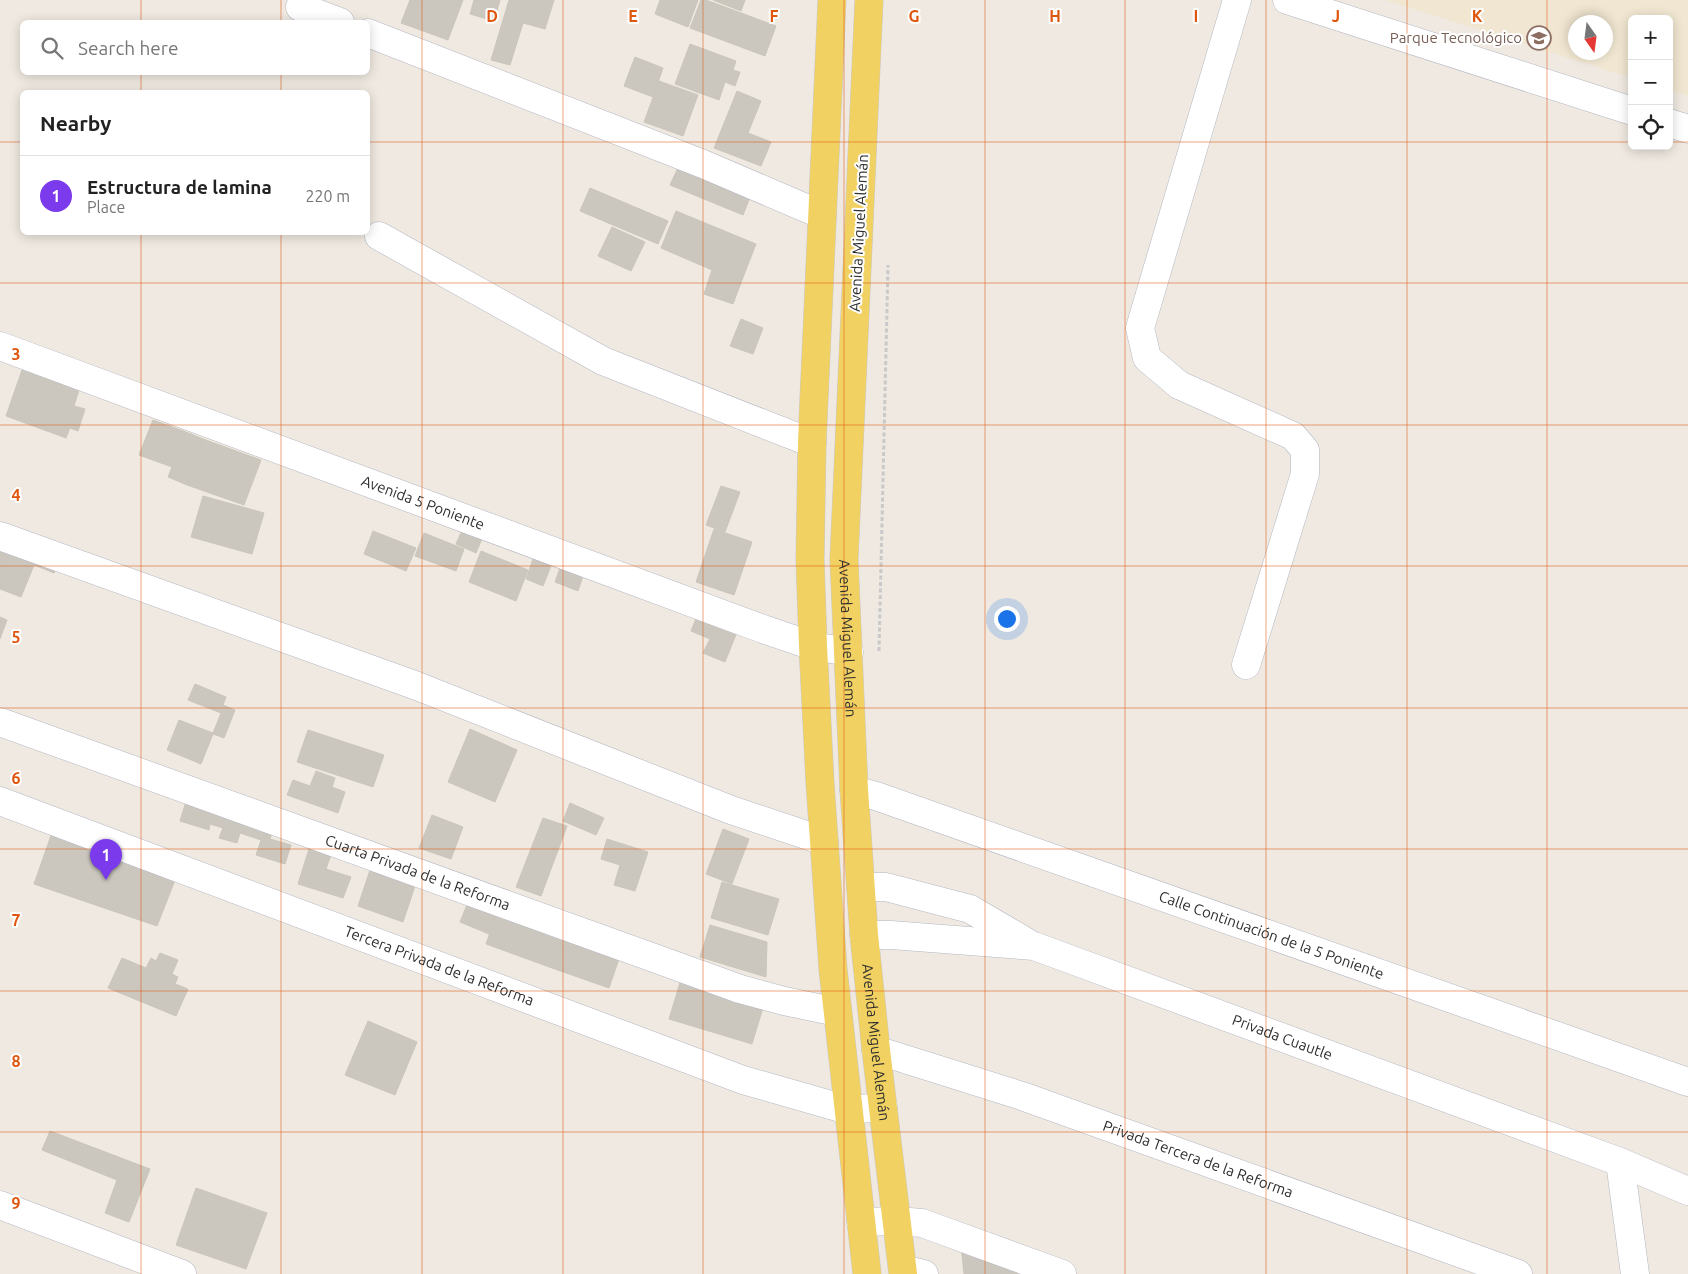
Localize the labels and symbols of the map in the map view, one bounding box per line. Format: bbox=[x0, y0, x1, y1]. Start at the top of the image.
text: D bbox=[486, 7, 498, 25]
text: E bbox=[628, 7, 638, 25]
text: F bbox=[770, 7, 779, 25]
text: G bbox=[908, 7, 920, 25]
text: H bbox=[1049, 7, 1061, 25]
text: I bbox=[1194, 7, 1198, 25]
text: J bbox=[1332, 7, 1340, 25]
text: K bbox=[1472, 7, 1483, 25]
north arrow bbox=[1568, 15, 1613, 60]
school or university icon: Parque Tecnológico bbox=[1526, 25, 1552, 51]
place label: Parque Tecnológico bbox=[1390, 29, 1522, 46]
street label: Avenida Miguel Alemán bbox=[846, 154, 871, 312]
text: 3 bbox=[11, 345, 21, 363]
street label: Avenida 5 Poniente bbox=[359, 472, 487, 533]
text: 4 bbox=[11, 486, 21, 504]
street label: Avenida Miguel Alemán bbox=[836, 559, 860, 718]
your location bbox=[994, 606, 1020, 632]
text: 5 bbox=[11, 628, 21, 646]
text: 6 bbox=[11, 769, 21, 787]
street label: Cuarta Privada de la Reforma bbox=[323, 831, 513, 913]
pin: 1 bbox=[90, 839, 122, 880]
street label: Calle Continuación de la 5 Poniente bbox=[1157, 887, 1386, 982]
text: 7 bbox=[11, 911, 21, 929]
street label: Tercera Privada de la Reforma bbox=[342, 922, 536, 1009]
street label: Avenida Miguel Alemán bbox=[859, 963, 893, 1122]
street label: Privada Cuautle bbox=[1230, 1011, 1335, 1063]
text: 8 bbox=[11, 1052, 21, 1070]
street label: Privada Tercera de la Reforma bbox=[1101, 1117, 1296, 1201]
text: 9 bbox=[11, 1194, 21, 1212]

